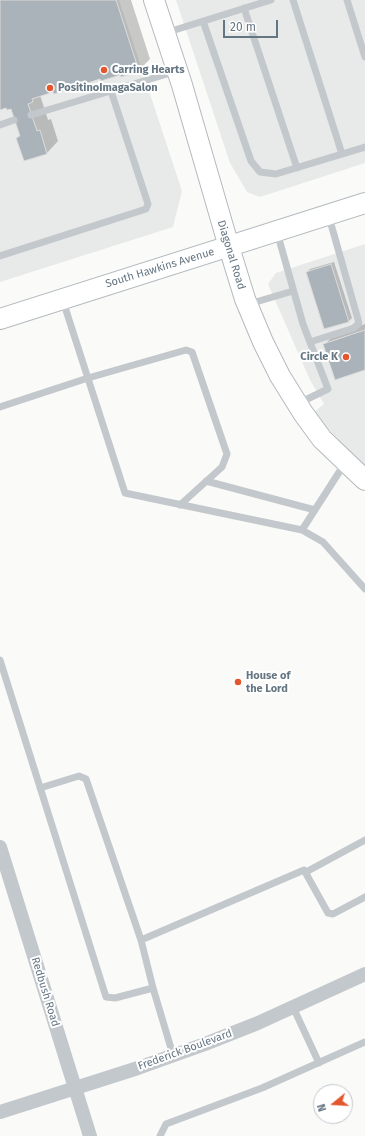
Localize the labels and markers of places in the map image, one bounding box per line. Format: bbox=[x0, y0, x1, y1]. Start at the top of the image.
place label: Carring Hearts bbox=[112, 63, 184, 77]
marker: Carring Hearts bbox=[99, 65, 109, 75]
place label: PositinoImagaSalon bbox=[58, 81, 158, 95]
marker: PositinoImagaSalon bbox=[45, 83, 55, 93]
place label: Circle K bbox=[300, 350, 338, 364]
marker: Circle K bbox=[341, 352, 351, 362]
place label: House of the Lord bbox=[246, 669, 290, 695]
marker: House of the Lord bbox=[233, 677, 243, 687]

